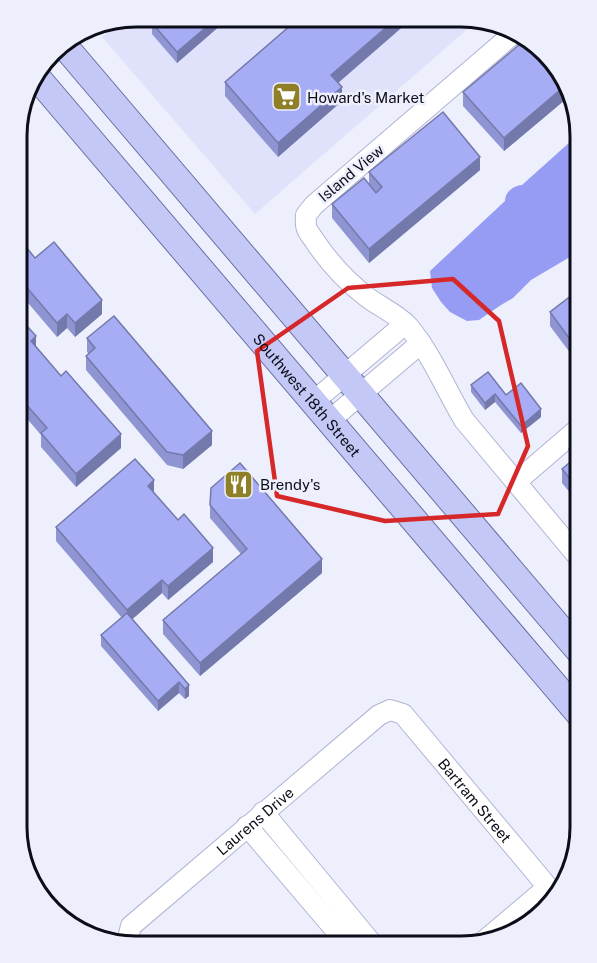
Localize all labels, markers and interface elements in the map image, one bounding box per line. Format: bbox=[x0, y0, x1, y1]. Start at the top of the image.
supermarket icon: Howard's Market bbox=[270, 81, 302, 113]
place label: Howard's Market bbox=[307, 89, 425, 106]
street label: Island View bbox=[315, 141, 387, 205]
street label: Southwest 18th Street bbox=[250, 330, 365, 460]
restaurant icon: Brendy's bbox=[223, 468, 255, 500]
place label: Brendy's bbox=[260, 476, 320, 493]
street label: Bartram Street bbox=[435, 755, 515, 846]
street label: Laurens Drive bbox=[213, 783, 297, 858]

